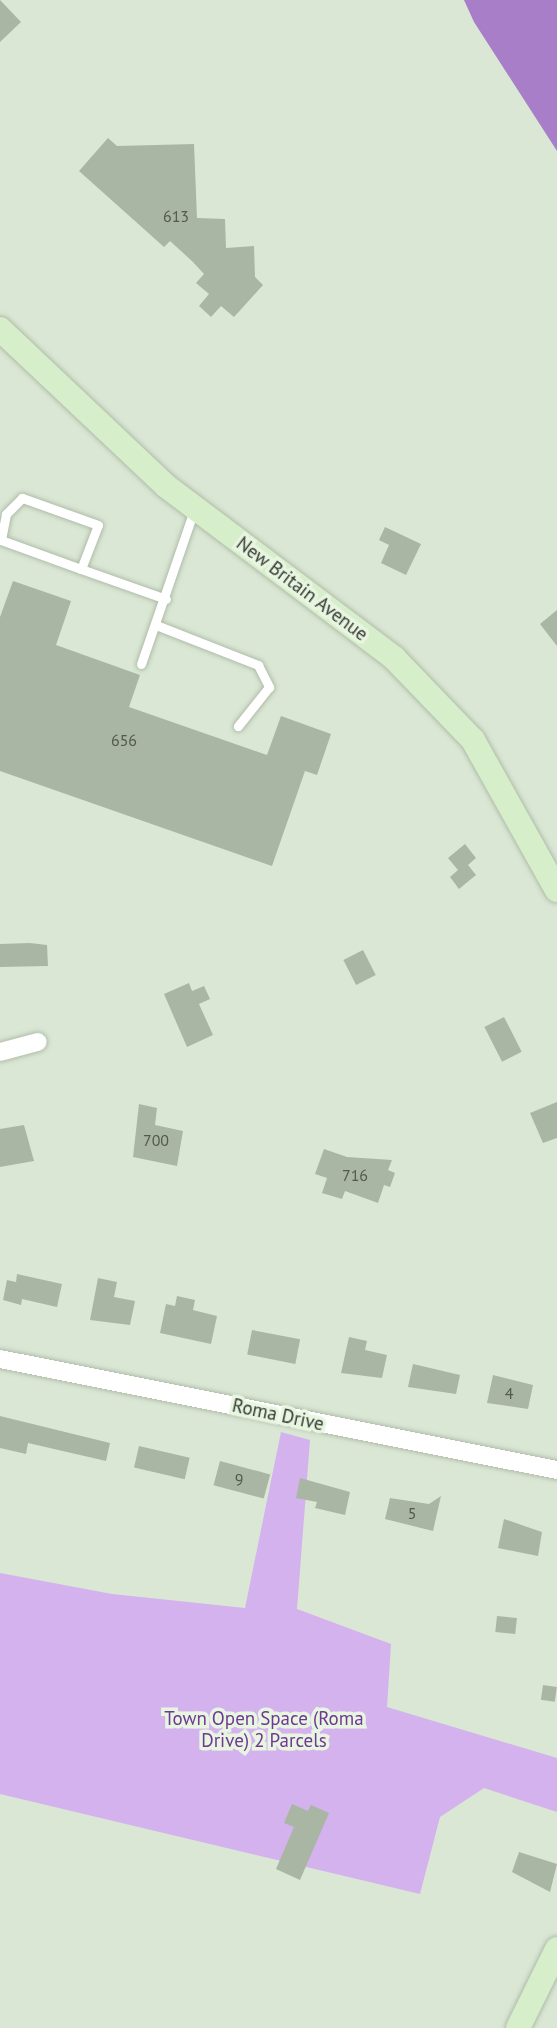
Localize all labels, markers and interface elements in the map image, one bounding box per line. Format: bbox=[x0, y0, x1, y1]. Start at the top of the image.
house number: 613 bbox=[163, 206, 189, 226]
street label: New Britain Avenue bbox=[231, 532, 373, 646]
house number: 656 bbox=[111, 730, 137, 750]
house number: 700 bbox=[143, 1130, 169, 1150]
house number: 716 bbox=[342, 1165, 368, 1185]
house number: 4 bbox=[505, 1383, 513, 1403]
street label: Roma Drive bbox=[230, 1394, 326, 1436]
house number: 9 bbox=[235, 1469, 243, 1489]
house number: 5 bbox=[408, 1503, 416, 1523]
park label: Town Open Space (Roma Drive) 2 Parcels bbox=[164, 1708, 364, 1752]

